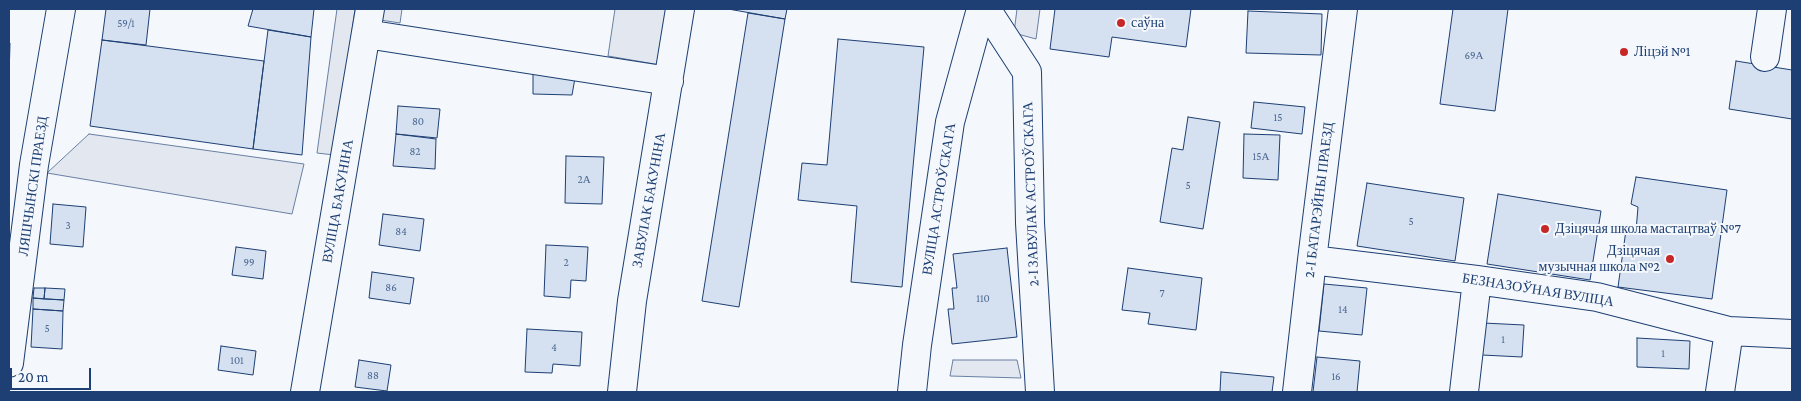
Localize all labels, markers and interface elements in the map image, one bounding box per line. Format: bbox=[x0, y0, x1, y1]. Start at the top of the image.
place label: саўна bbox=[1131, 15, 1164, 31]
house number: 59/1 bbox=[117, 17, 135, 31]
marker: саўна bbox=[1115, 17, 1127, 29]
place label: Ліцэй №1 bbox=[1634, 44, 1690, 60]
marker: Ліцэй №1 bbox=[1618, 46, 1630, 58]
house number: 69А bbox=[1465, 49, 1483, 63]
street label: 2-І ЗАВУЛАК АСТРОЎСКАГА bbox=[1019, 101, 1043, 287]
house number: 15 bbox=[1274, 111, 1282, 125]
street label: ЛЯШЧЫНСКІ ПРАЕЗД bbox=[15, 115, 51, 257]
house number: 80 bbox=[412, 115, 424, 129]
street label: ВУЛІЦА АСТРОЎСКАГА bbox=[919, 121, 959, 277]
street label: 2-І БАТАРЭЙНЫ ПРАЕЗД bbox=[1301, 121, 1337, 279]
street label: ЗАВУЛАК БАКУНІНА bbox=[629, 131, 669, 269]
street label: ВУЛІЦА БАКУНІНА bbox=[319, 138, 357, 264]
house number: 82 bbox=[409, 145, 421, 159]
house number: 15А bbox=[1253, 150, 1269, 164]
house number: 2А bbox=[577, 173, 591, 187]
house number: 5 bbox=[1185, 179, 1191, 193]
house number: 5 bbox=[1408, 215, 1414, 229]
house number: 3 bbox=[65, 219, 71, 233]
place label: Дзіцячая школа мастацтваў №7 bbox=[1555, 221, 1741, 237]
marker: Дзіцячая школа мастацтваў №7 bbox=[1539, 223, 1551, 235]
house number: 84 bbox=[395, 225, 407, 239]
place label: Дзіцячая музычная школа №2 bbox=[1539, 243, 1660, 276]
marker: Дзіцячая музычная школа №2 bbox=[1664, 253, 1676, 265]
house number: 99 bbox=[243, 256, 255, 270]
house number: 2 bbox=[563, 256, 569, 270]
street label: БЕЗНАЗОЎНАЯ ВУЛІЦА bbox=[1461, 270, 1615, 310]
house number: 86 bbox=[385, 281, 397, 295]
house number: 7 bbox=[1159, 287, 1165, 301]
house number: 110 bbox=[976, 292, 990, 306]
house number: 14 bbox=[1338, 303, 1348, 317]
house number: 5 bbox=[44, 322, 50, 336]
house number: 1 bbox=[1501, 333, 1505, 347]
house number: 4 bbox=[551, 341, 557, 355]
house number: 1 bbox=[1661, 347, 1665, 361]
house number: 101 bbox=[230, 354, 244, 368]
scale bar bbox=[12, 358, 94, 390]
text: 20 m bbox=[18, 369, 49, 385]
house number: 88 bbox=[367, 369, 379, 383]
house number: 16 bbox=[1331, 370, 1341, 384]

